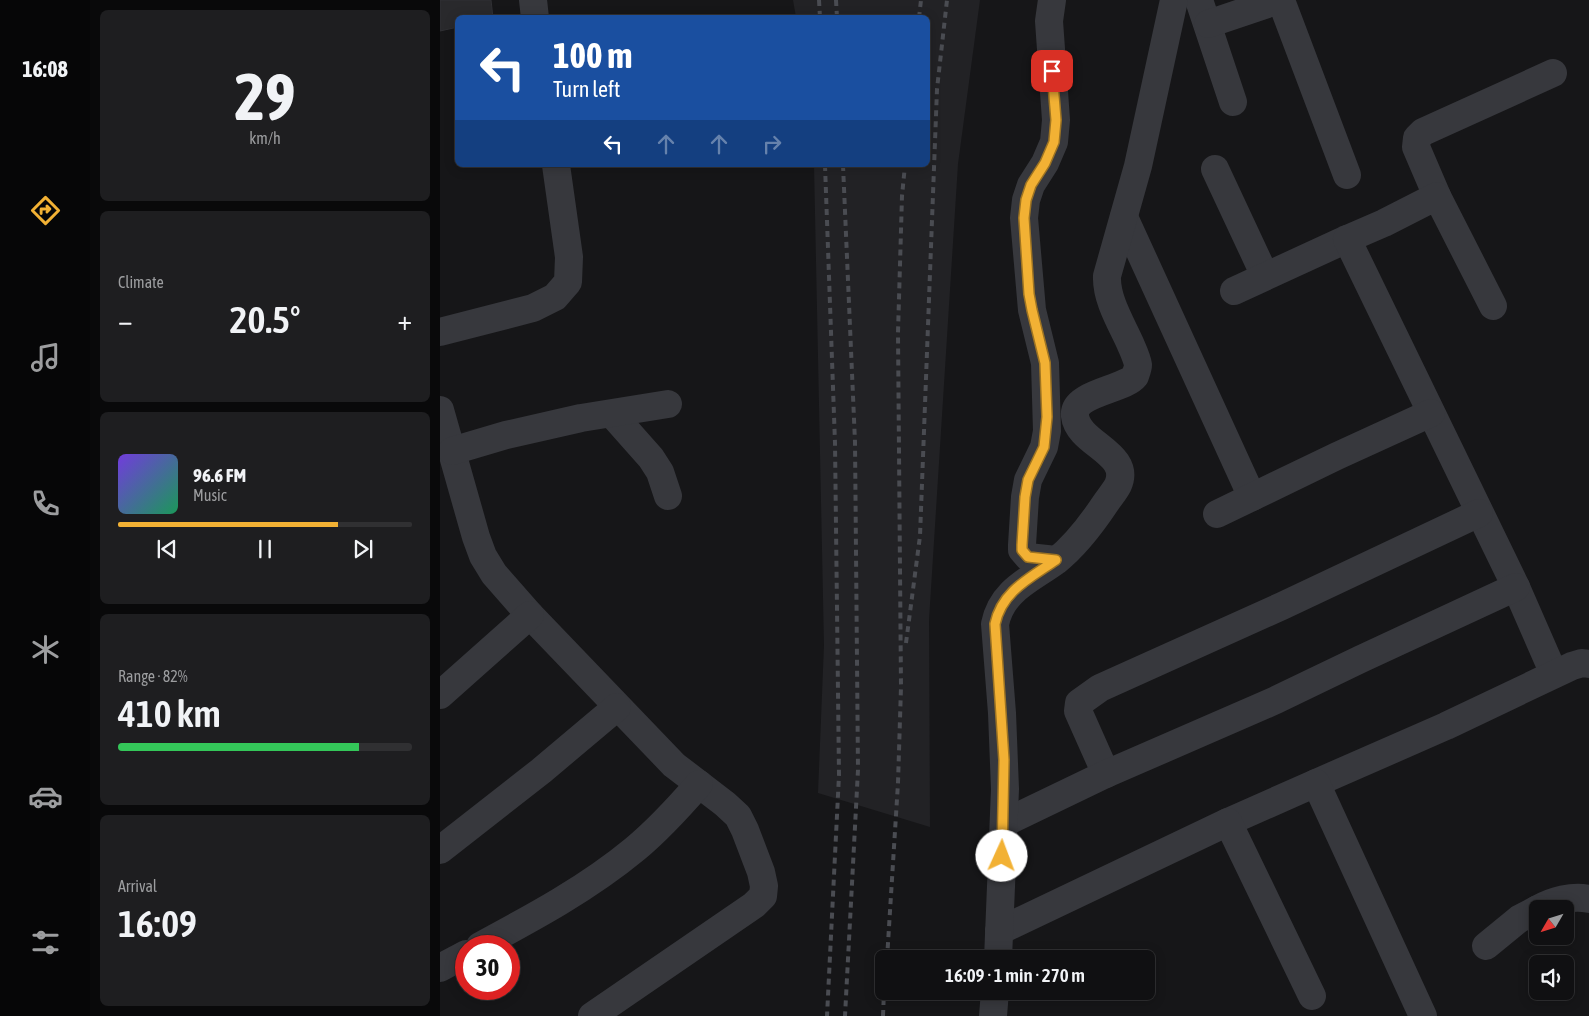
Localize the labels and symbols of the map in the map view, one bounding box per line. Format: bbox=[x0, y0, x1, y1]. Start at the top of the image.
pin bbox=[1031, 50, 1073, 92]
position arrow bbox=[975, 829, 1027, 881]
north arrow bbox=[1529, 900, 1574, 945]
speed limit sign: 30 bbox=[455, 935, 520, 1000]

